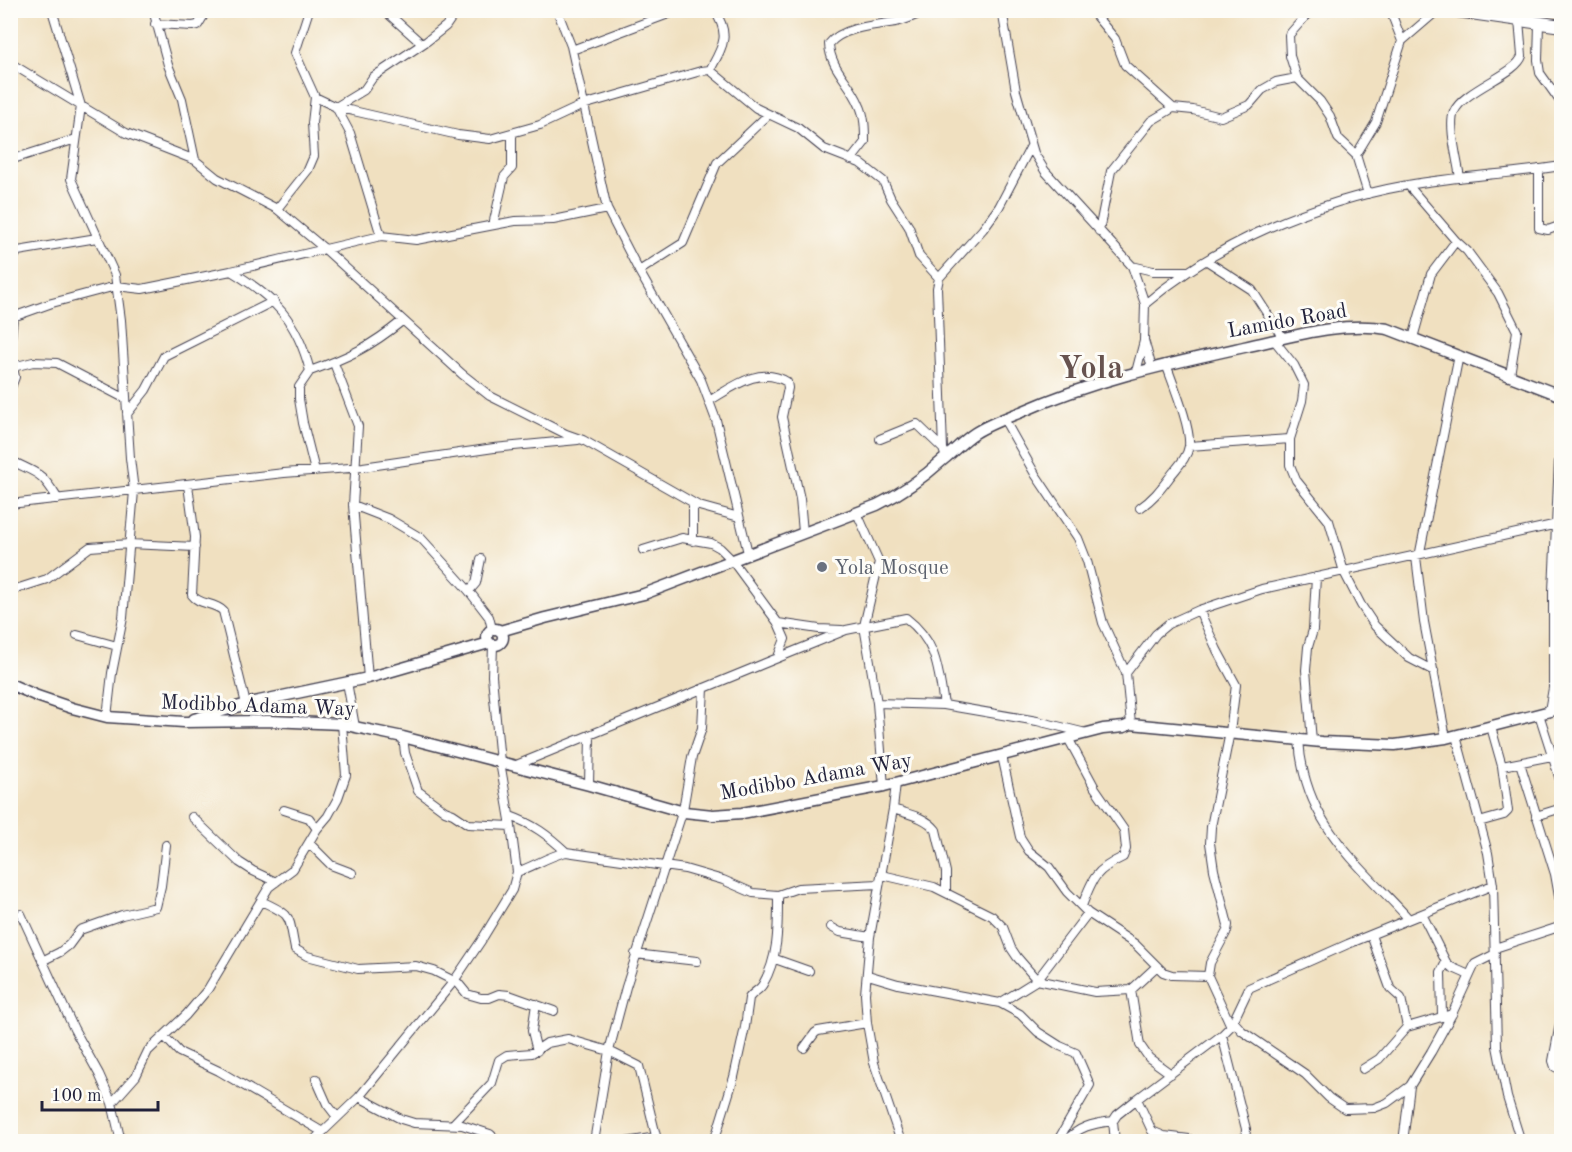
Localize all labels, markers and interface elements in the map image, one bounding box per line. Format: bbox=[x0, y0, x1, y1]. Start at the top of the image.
street label: Lamido Road bbox=[1226, 301, 1349, 342]
district label: Yola bbox=[1058, 353, 1124, 386]
place label: Yola Mosque bbox=[834, 558, 949, 579]
marker: Yola Mosque bbox=[815, 560, 829, 574]
street label: Modibbo Adama Way bbox=[160, 693, 356, 720]
street label: Modibbo Adama Way bbox=[719, 750, 914, 805]
scale bar bbox=[42, 1074, 158, 1112]
text: 100 m bbox=[51, 1087, 102, 1105]

